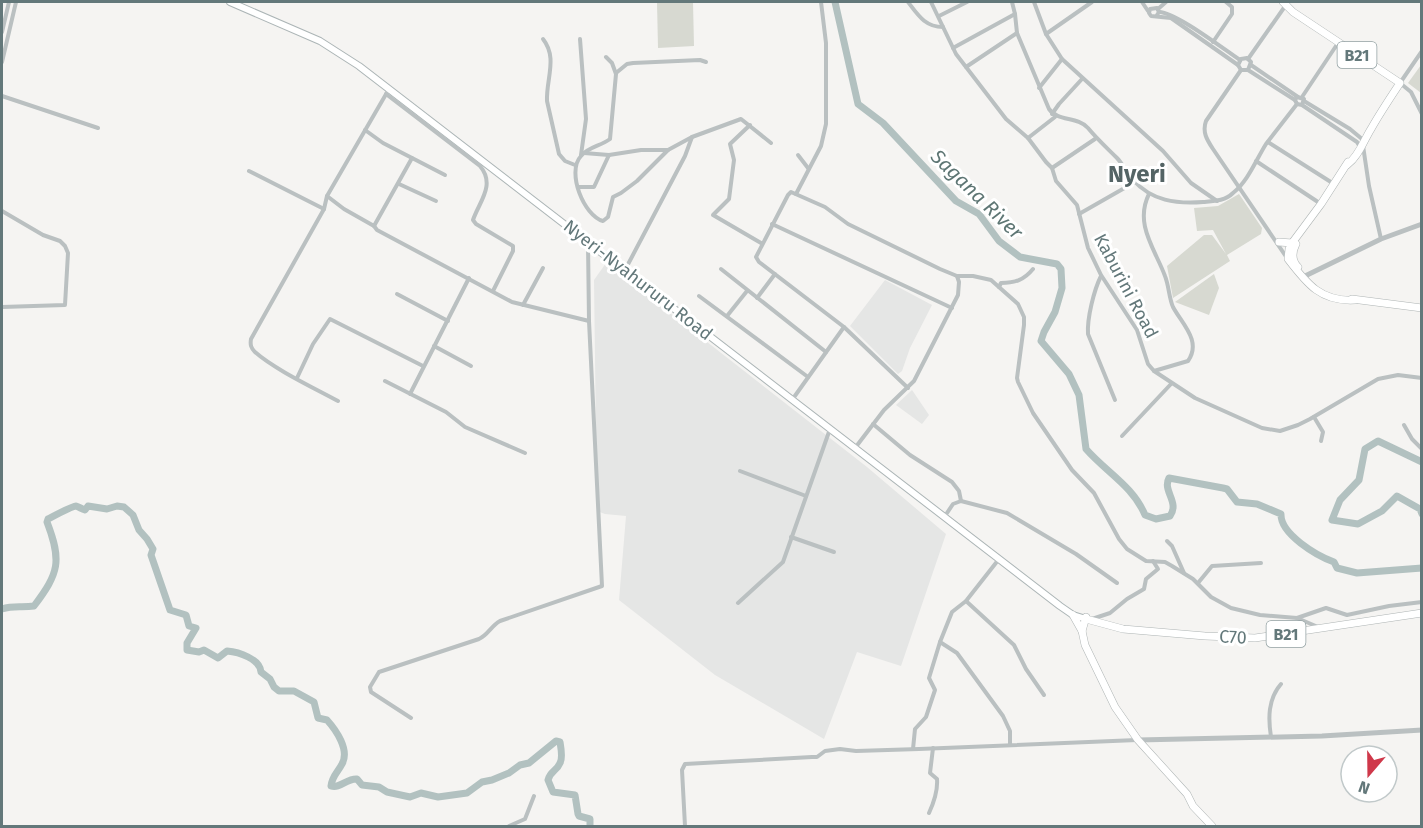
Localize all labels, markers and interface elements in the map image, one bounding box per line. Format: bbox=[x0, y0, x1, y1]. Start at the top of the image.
road number: B21 bbox=[1338, 42, 1376, 68]
water label: Sagana River bbox=[925, 144, 1029, 245]
district label: Nyeri bbox=[1108, 160, 1166, 188]
street label: Nyeri-Nyahururu Road bbox=[559, 215, 717, 345]
street label: Kaburini Road bbox=[1089, 230, 1163, 342]
road number: B21 bbox=[1266, 621, 1306, 647]
street label: C70 bbox=[1219, 626, 1247, 648]
north arrow bbox=[1339, 744, 1399, 804]
text: N bbox=[1356, 777, 1372, 798]

